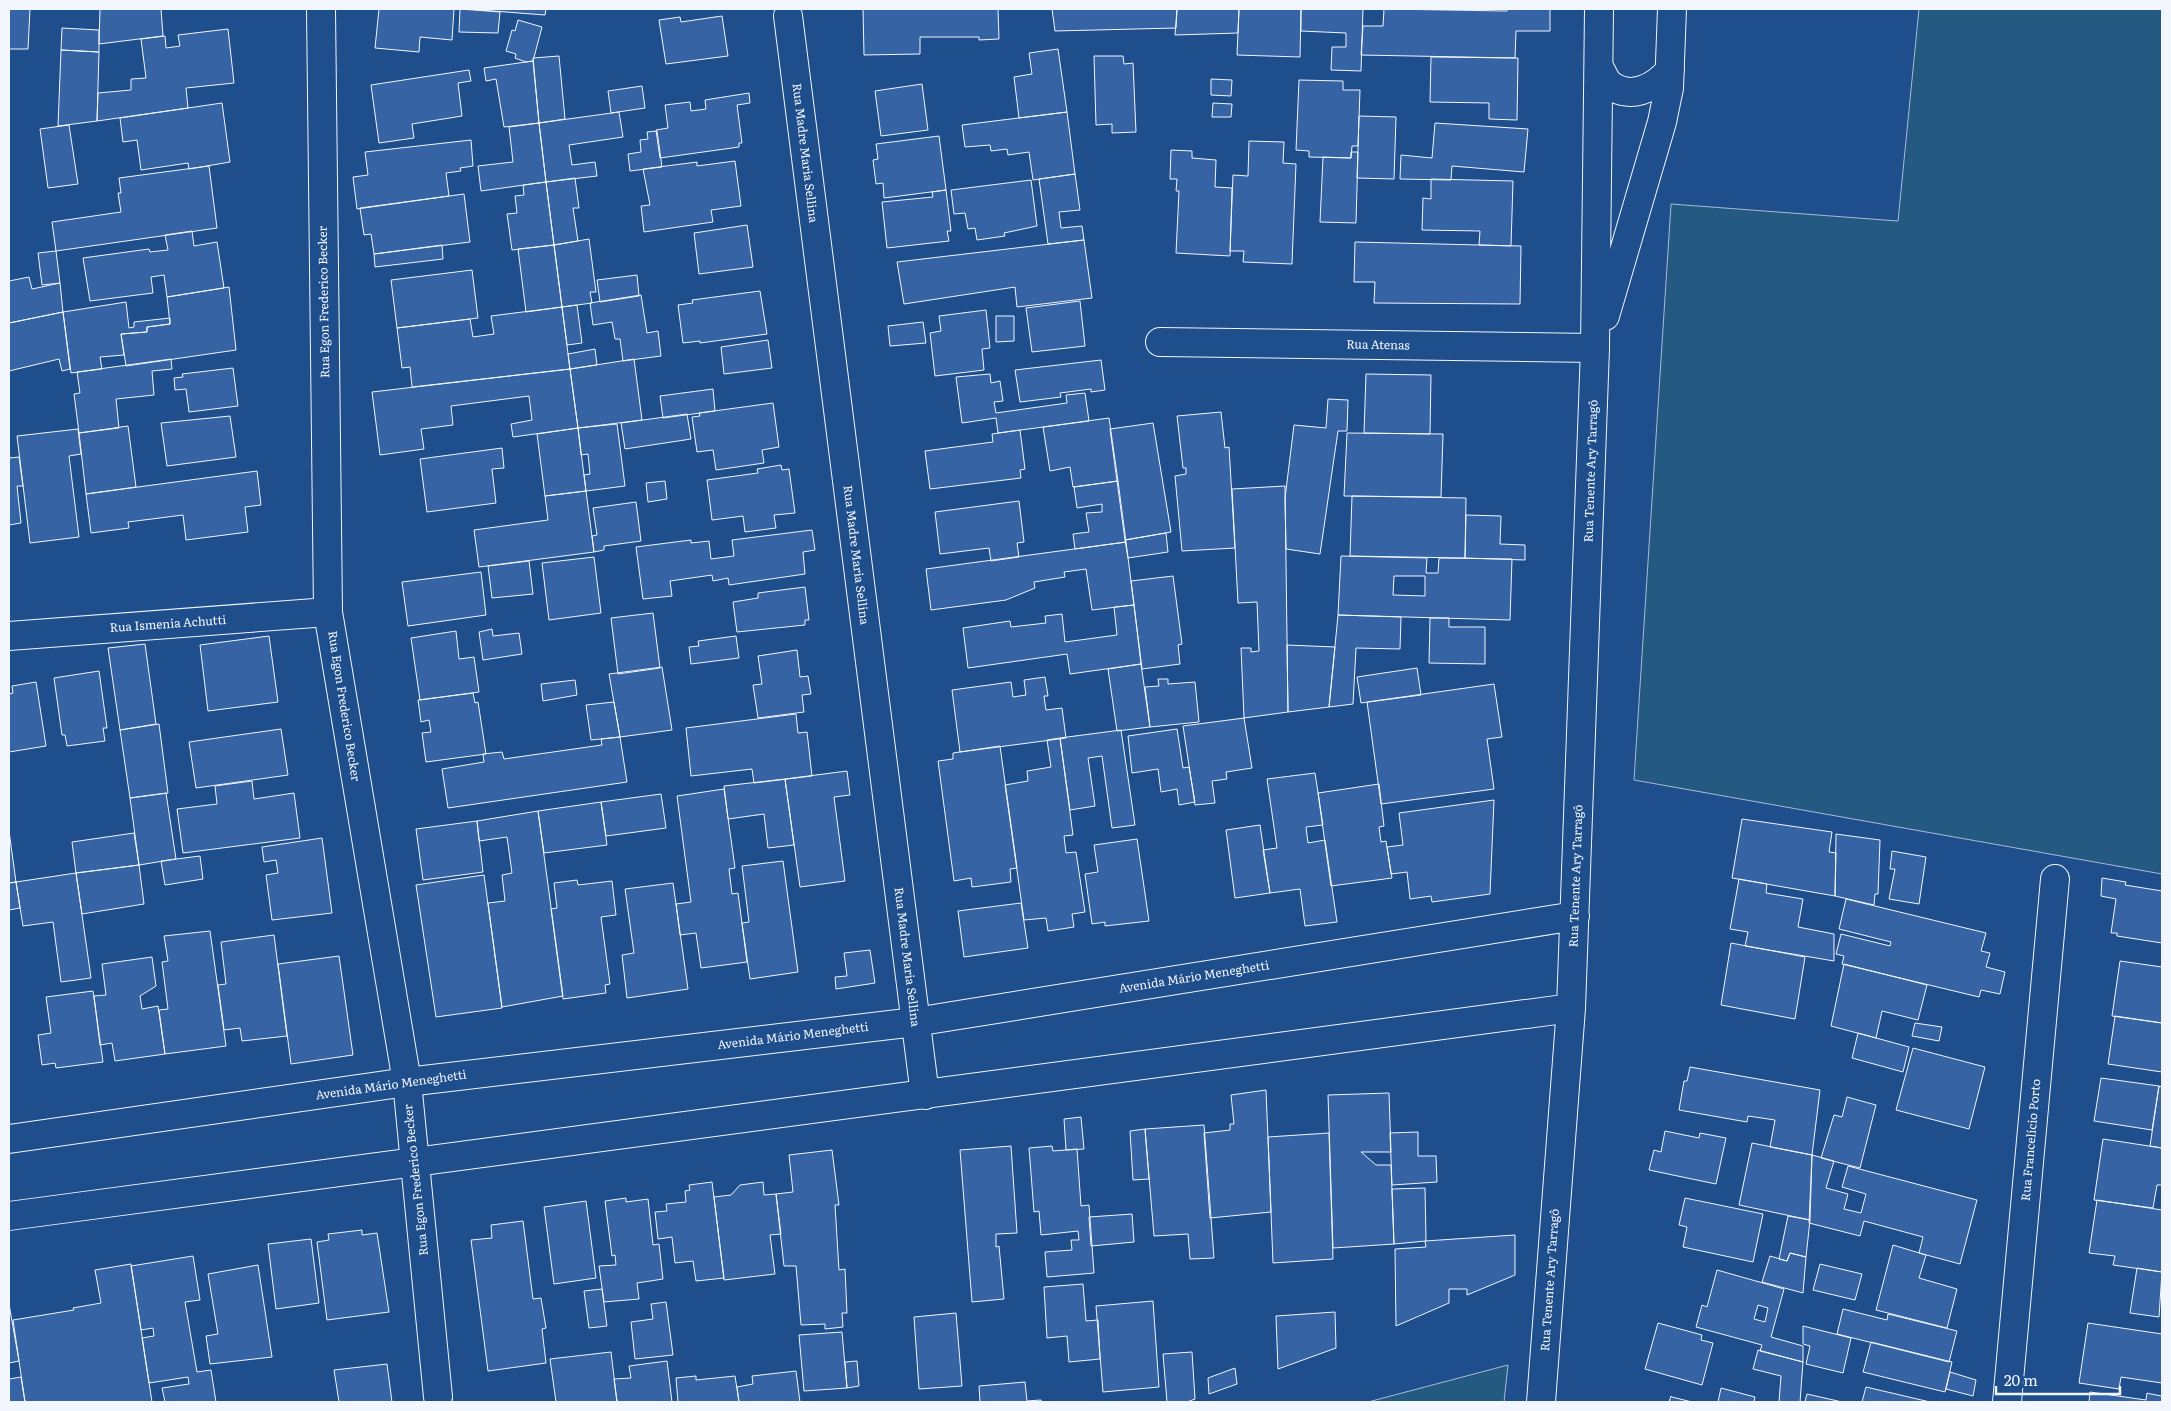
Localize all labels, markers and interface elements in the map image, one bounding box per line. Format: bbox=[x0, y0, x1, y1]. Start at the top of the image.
street label: Rua Madre Maria Sellina bbox=[788, 82, 824, 224]
street label: Rua Egon Frederico Becker bbox=[313, 225, 333, 378]
street label: Rua Atenas bbox=[1346, 334, 1411, 354]
street label: Rua Tenente Ary Tarragô bbox=[1579, 399, 1601, 543]
street label: Rua Madre Maria Sellina bbox=[839, 484, 875, 626]
street label: Rua Ismenia Achutti bbox=[109, 610, 227, 636]
street label: Rua Egon Frederico Becker bbox=[324, 629, 366, 783]
street label: Rua Tenente Ary Tarragô bbox=[1564, 804, 1586, 948]
street label: Rua Madre Maria Sellina bbox=[890, 886, 926, 1028]
street label: Avenida Mário Meneghetti bbox=[1117, 955, 1270, 997]
street label: Avenida Mário Meneghetti bbox=[716, 1017, 870, 1053]
street label: Avenida Mário Meneghetti bbox=[314, 1065, 467, 1104]
street label: Rua Francelício Porto bbox=[2016, 1078, 2044, 1202]
street label: Rua Egon Frederico Becker bbox=[398, 1103, 432, 1257]
street label: Rua Tenente Ary Tarragô bbox=[1535, 1208, 1563, 1352]
scale bar bbox=[1996, 1364, 2120, 1396]
text: 20 m bbox=[2004, 1368, 2038, 1391]

